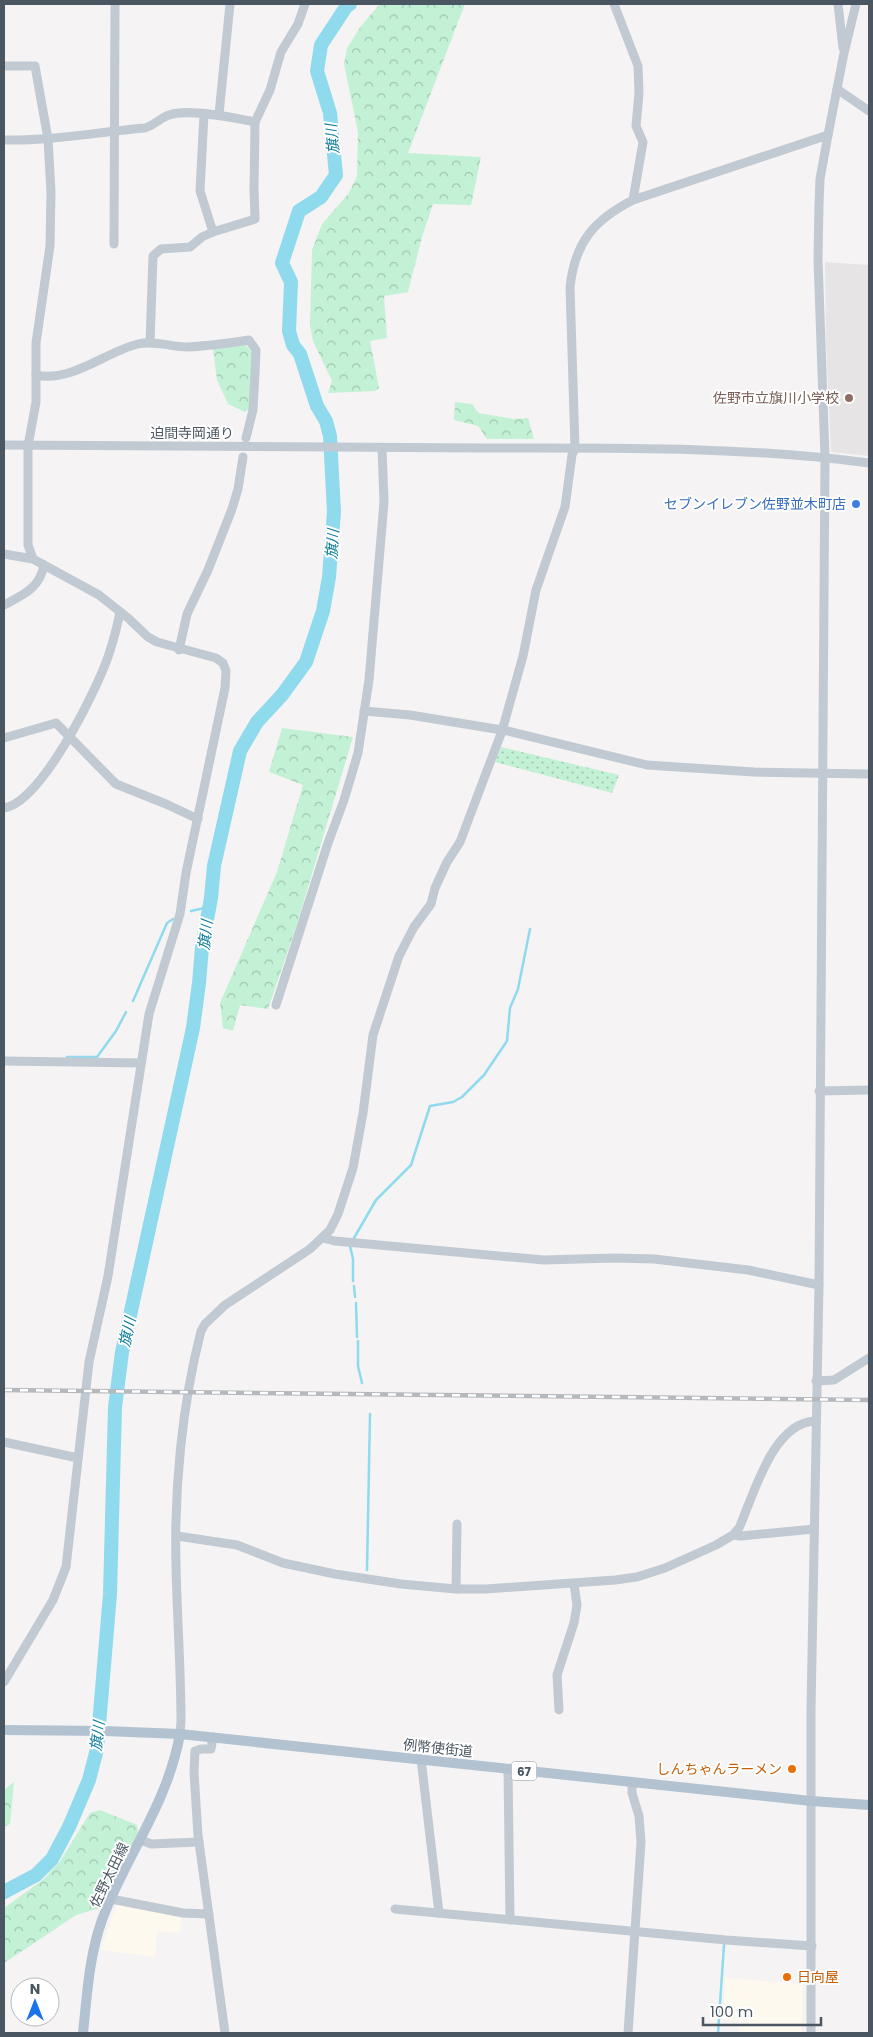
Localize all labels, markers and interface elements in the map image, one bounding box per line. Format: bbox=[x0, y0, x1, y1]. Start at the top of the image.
water label: 旗川 bbox=[320, 121, 344, 155]
place label: 佐野市立旗川小学校 bbox=[713, 388, 839, 408]
marker: 佐野市立旗川小学校 bbox=[843, 392, 855, 404]
street label: 迫間寺岡通り bbox=[150, 423, 234, 443]
place label: セブンイレブン佐野並木町店 bbox=[664, 494, 846, 514]
marker: セブンイレブン佐野並木町店 bbox=[850, 498, 862, 510]
water label: 旗川 bbox=[320, 526, 344, 560]
water label: 旗川 bbox=[193, 917, 217, 951]
water label: 旗川 bbox=[114, 1313, 141, 1349]
water label: 旗川 bbox=[85, 1718, 109, 1752]
street label: 例幣使街道 bbox=[402, 1734, 474, 1762]
place label: しんちゃんラーメン bbox=[657, 1759, 782, 1779]
road number: 67 bbox=[512, 1762, 536, 1780]
marker: しんちゃんラーメン bbox=[786, 1763, 798, 1775]
street label: 佐野太田線 bbox=[85, 1839, 133, 1911]
place label: 日向屋 bbox=[797, 1967, 839, 1987]
marker: 日向屋 bbox=[781, 1971, 793, 1983]
north arrow bbox=[10, 1977, 60, 2027]
text: N bbox=[30, 1979, 40, 1999]
scale bar bbox=[703, 1994, 820, 2026]
text: 100 m bbox=[710, 2001, 753, 2022]

